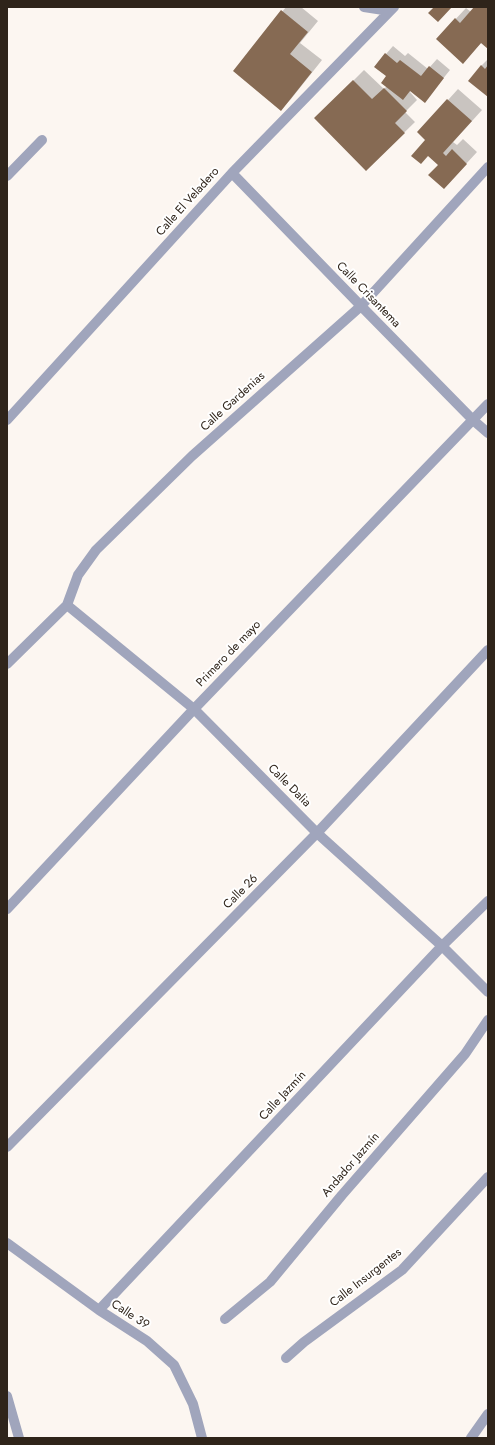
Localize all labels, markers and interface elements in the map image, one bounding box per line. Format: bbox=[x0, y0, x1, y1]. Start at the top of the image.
street label: Calle El Veladero bbox=[153, 165, 223, 239]
street label: Calle Crisantema bbox=[333, 259, 403, 331]
street label: Calle Gardenias bbox=[198, 369, 268, 435]
street label: Primero de mayo bbox=[194, 618, 264, 690]
street label: Calle Dalia bbox=[265, 762, 313, 810]
street label: Calle 26 bbox=[221, 872, 261, 912]
street label: Calle Jazmín bbox=[257, 1068, 309, 1124]
street label: Andador Jazmín bbox=[319, 1130, 383, 1200]
street label: Calle Insurgentes bbox=[327, 1246, 405, 1310]
street label: Calle 39 bbox=[108, 1297, 152, 1333]

